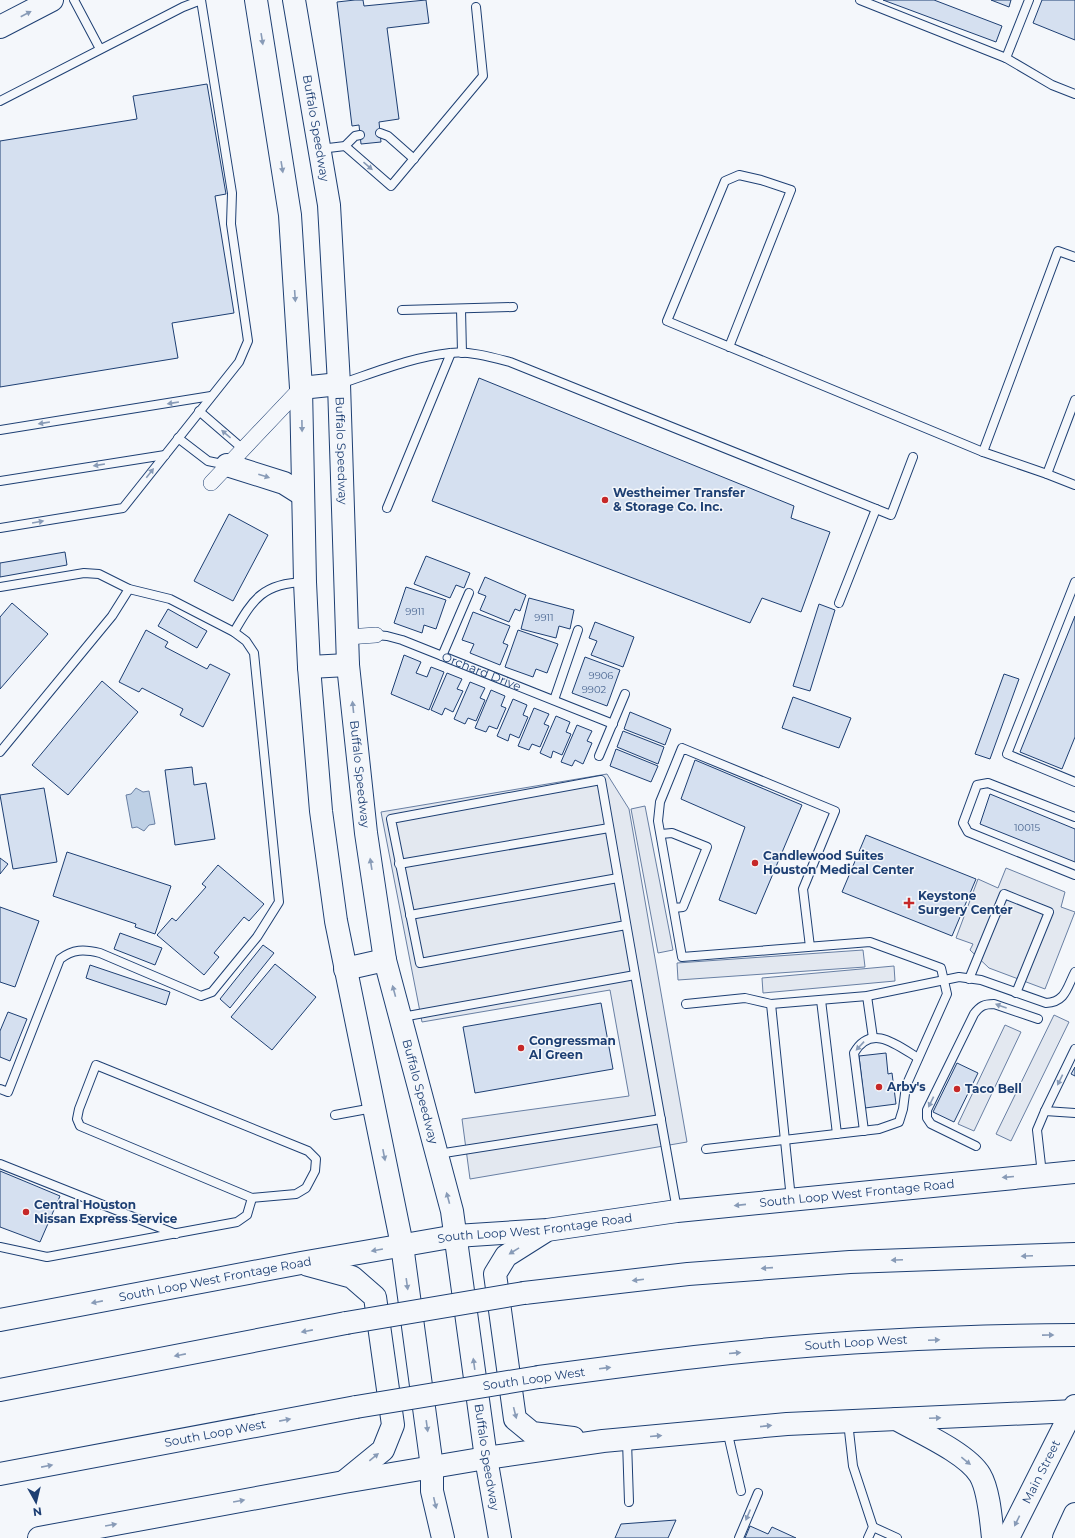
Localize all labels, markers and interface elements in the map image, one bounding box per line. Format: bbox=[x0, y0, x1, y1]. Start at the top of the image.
one-way arrow bbox=[20, 10, 32, 17]
one-way arrow bbox=[259, 32, 265, 45]
street label: Buffalo Speedway bbox=[300, 74, 333, 183]
one-way arrow bbox=[279, 161, 285, 173]
one-way arrow bbox=[363, 161, 373, 171]
one-way arrow bbox=[292, 290, 298, 303]
street label: Buffalo Speedway bbox=[332, 396, 351, 505]
one-way arrow bbox=[166, 400, 179, 406]
one-way arrow bbox=[38, 420, 50, 426]
one-way arrow bbox=[298, 420, 305, 432]
one-way arrow bbox=[220, 430, 231, 439]
one-way arrow bbox=[93, 463, 105, 469]
one-way arrow bbox=[146, 468, 155, 479]
one-way arrow bbox=[259, 473, 271, 479]
place label: Westheimer Transfer & Storage Co. Inc. bbox=[613, 485, 745, 514]
marker: Westheimer Transfer & Storage Co. Inc. bbox=[600, 495, 610, 505]
one-way arrow bbox=[32, 519, 45, 525]
house number: 9911 bbox=[405, 605, 425, 618]
house number: 9911 bbox=[534, 611, 554, 624]
street label: Orchard Drive bbox=[440, 649, 523, 694]
house number: 9906 bbox=[589, 669, 613, 682]
house number: 9902 bbox=[582, 683, 607, 696]
one-way arrow bbox=[349, 701, 356, 713]
street label: Buffalo Speedway bbox=[347, 719, 373, 829]
house number: 10015 bbox=[1014, 821, 1040, 834]
place label: Candlewood Suites Houston Medical Center bbox=[763, 848, 914, 877]
one-way arrow bbox=[367, 857, 373, 870]
marker: Candlewood Suites Houston Medical Center bbox=[750, 858, 760, 868]
place label: Keystone Surgery Center bbox=[918, 888, 1013, 917]
marker: Keystone Surgery Center bbox=[903, 897, 915, 909]
one-way arrow bbox=[390, 985, 396, 998]
one-way arrow bbox=[995, 1003, 1007, 1009]
place label: Congressman Al Green bbox=[528, 1033, 616, 1062]
street label: Buffalo Speedway bbox=[399, 1037, 442, 1146]
one-way arrow bbox=[855, 1041, 865, 1051]
marker: Congressman Al Green bbox=[516, 1043, 526, 1053]
one-way arrow bbox=[1057, 1074, 1063, 1086]
place label: Arby's bbox=[886, 1079, 926, 1094]
place label: Taco Bell bbox=[965, 1081, 1022, 1096]
marker: Arby's bbox=[874, 1082, 884, 1092]
marker: Taco Bell bbox=[952, 1084, 962, 1094]
one-way arrow bbox=[928, 1097, 934, 1108]
one-way arrow bbox=[382, 1149, 388, 1161]
one-way arrow bbox=[1002, 1174, 1014, 1181]
street label: South Loop West Frontage Road bbox=[759, 1176, 955, 1210]
one-way arrow bbox=[445, 1192, 451, 1204]
place label: Central Houston Nissan Express Service bbox=[34, 1197, 178, 1226]
one-way arrow bbox=[734, 1201, 746, 1208]
marker: Central Houston Nissan Express Service bbox=[21, 1207, 31, 1217]
street label: South Loop West Frontage Road bbox=[436, 1210, 633, 1246]
one-way arrow bbox=[370, 1247, 383, 1253]
one-way arrow bbox=[508, 1247, 520, 1254]
one-way arrow bbox=[1021, 1252, 1033, 1259]
street label: South Loop West Frontage Road bbox=[117, 1253, 313, 1304]
one-way arrow bbox=[891, 1257, 903, 1264]
one-way arrow bbox=[761, 1265, 773, 1272]
one-way arrow bbox=[632, 1277, 644, 1283]
one-way arrow bbox=[404, 1278, 410, 1290]
one-way arrow bbox=[91, 1299, 103, 1305]
one-way arrow bbox=[301, 1328, 313, 1334]
street label: South Loop West bbox=[804, 1332, 908, 1353]
one-way arrow bbox=[1042, 1332, 1055, 1338]
one-way arrow bbox=[928, 1336, 940, 1343]
one-way arrow bbox=[728, 1350, 741, 1357]
one-way arrow bbox=[173, 1353, 186, 1359]
one-way arrow bbox=[470, 1358, 477, 1370]
street label: South Loop West bbox=[482, 1364, 586, 1393]
one-way arrow bbox=[599, 1365, 611, 1371]
street label: Buffalo Speedway bbox=[472, 1402, 503, 1512]
one-way arrow bbox=[513, 1407, 519, 1420]
one-way arrow bbox=[929, 1414, 941, 1421]
street label: South Loop West bbox=[163, 1416, 267, 1450]
one-way arrow bbox=[279, 1417, 291, 1423]
one-way arrow bbox=[424, 1420, 430, 1433]
one-way arrow bbox=[760, 1422, 772, 1429]
one-way arrow bbox=[650, 1433, 662, 1440]
street label: Main Street bbox=[1019, 1437, 1063, 1506]
one-way arrow bbox=[369, 1453, 379, 1462]
one-way arrow bbox=[961, 1456, 971, 1465]
one-way arrow bbox=[41, 1462, 53, 1468]
north arrow bbox=[16, 1482, 56, 1522]
one-way arrow bbox=[432, 1497, 438, 1509]
one-way arrow bbox=[233, 1498, 245, 1504]
text: N bbox=[32, 1504, 43, 1519]
one-way arrow bbox=[745, 1510, 751, 1522]
one-way arrow bbox=[1014, 1515, 1020, 1526]
one-way arrow bbox=[105, 1521, 117, 1527]

